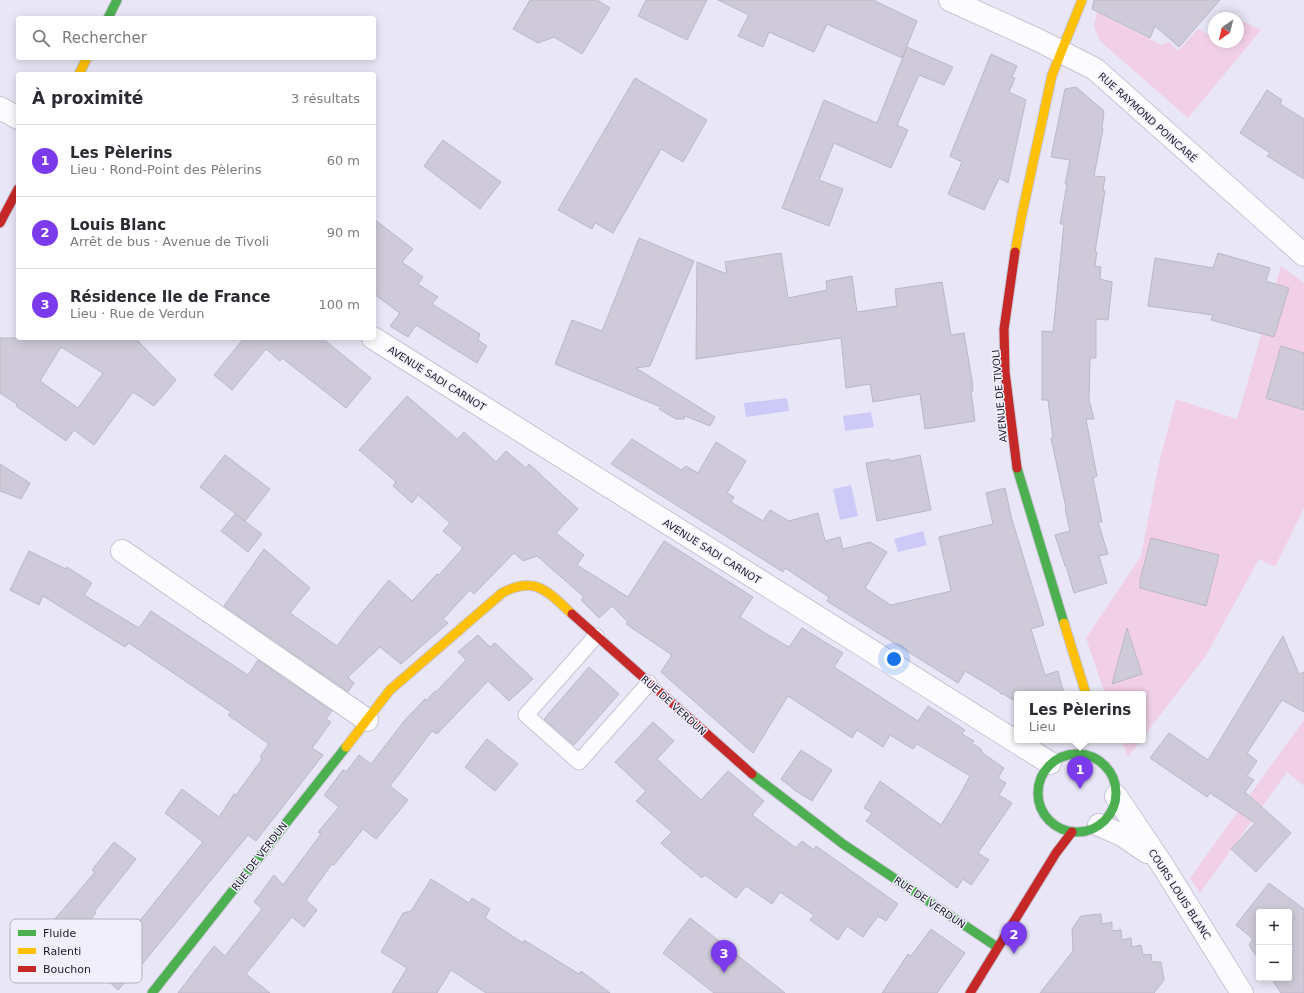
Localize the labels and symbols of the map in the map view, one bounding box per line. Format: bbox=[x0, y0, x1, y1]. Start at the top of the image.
north arrow bbox=[1208, 12, 1244, 48]
street label: RUE RAYMOND POINCARÉ bbox=[1096, 69, 1200, 165]
street label: AVENUE SADI CARNOT bbox=[386, 344, 488, 414]
street label: AVENUE DE TIVOLI bbox=[990, 349, 1009, 443]
street label: AVENUE SADI CARNOT bbox=[661, 517, 763, 587]
your location bbox=[884, 649, 904, 669]
street label: RUE DE VERDUN bbox=[639, 673, 708, 737]
pin: 1 bbox=[1067, 756, 1093, 789]
street label: RUE DE VERDUN bbox=[229, 820, 289, 893]
street label: COURS LOUIS BLANC bbox=[1146, 847, 1213, 942]
street label: RUE DE VERDUN bbox=[892, 874, 967, 930]
legend bbox=[10, 919, 142, 983]
pin: 2 bbox=[1001, 921, 1027, 954]
text: Fluide bbox=[43, 927, 76, 940]
pin: 3 bbox=[711, 940, 737, 973]
text: Ralenti bbox=[43, 945, 81, 958]
text: Bouchon bbox=[43, 963, 91, 976]

